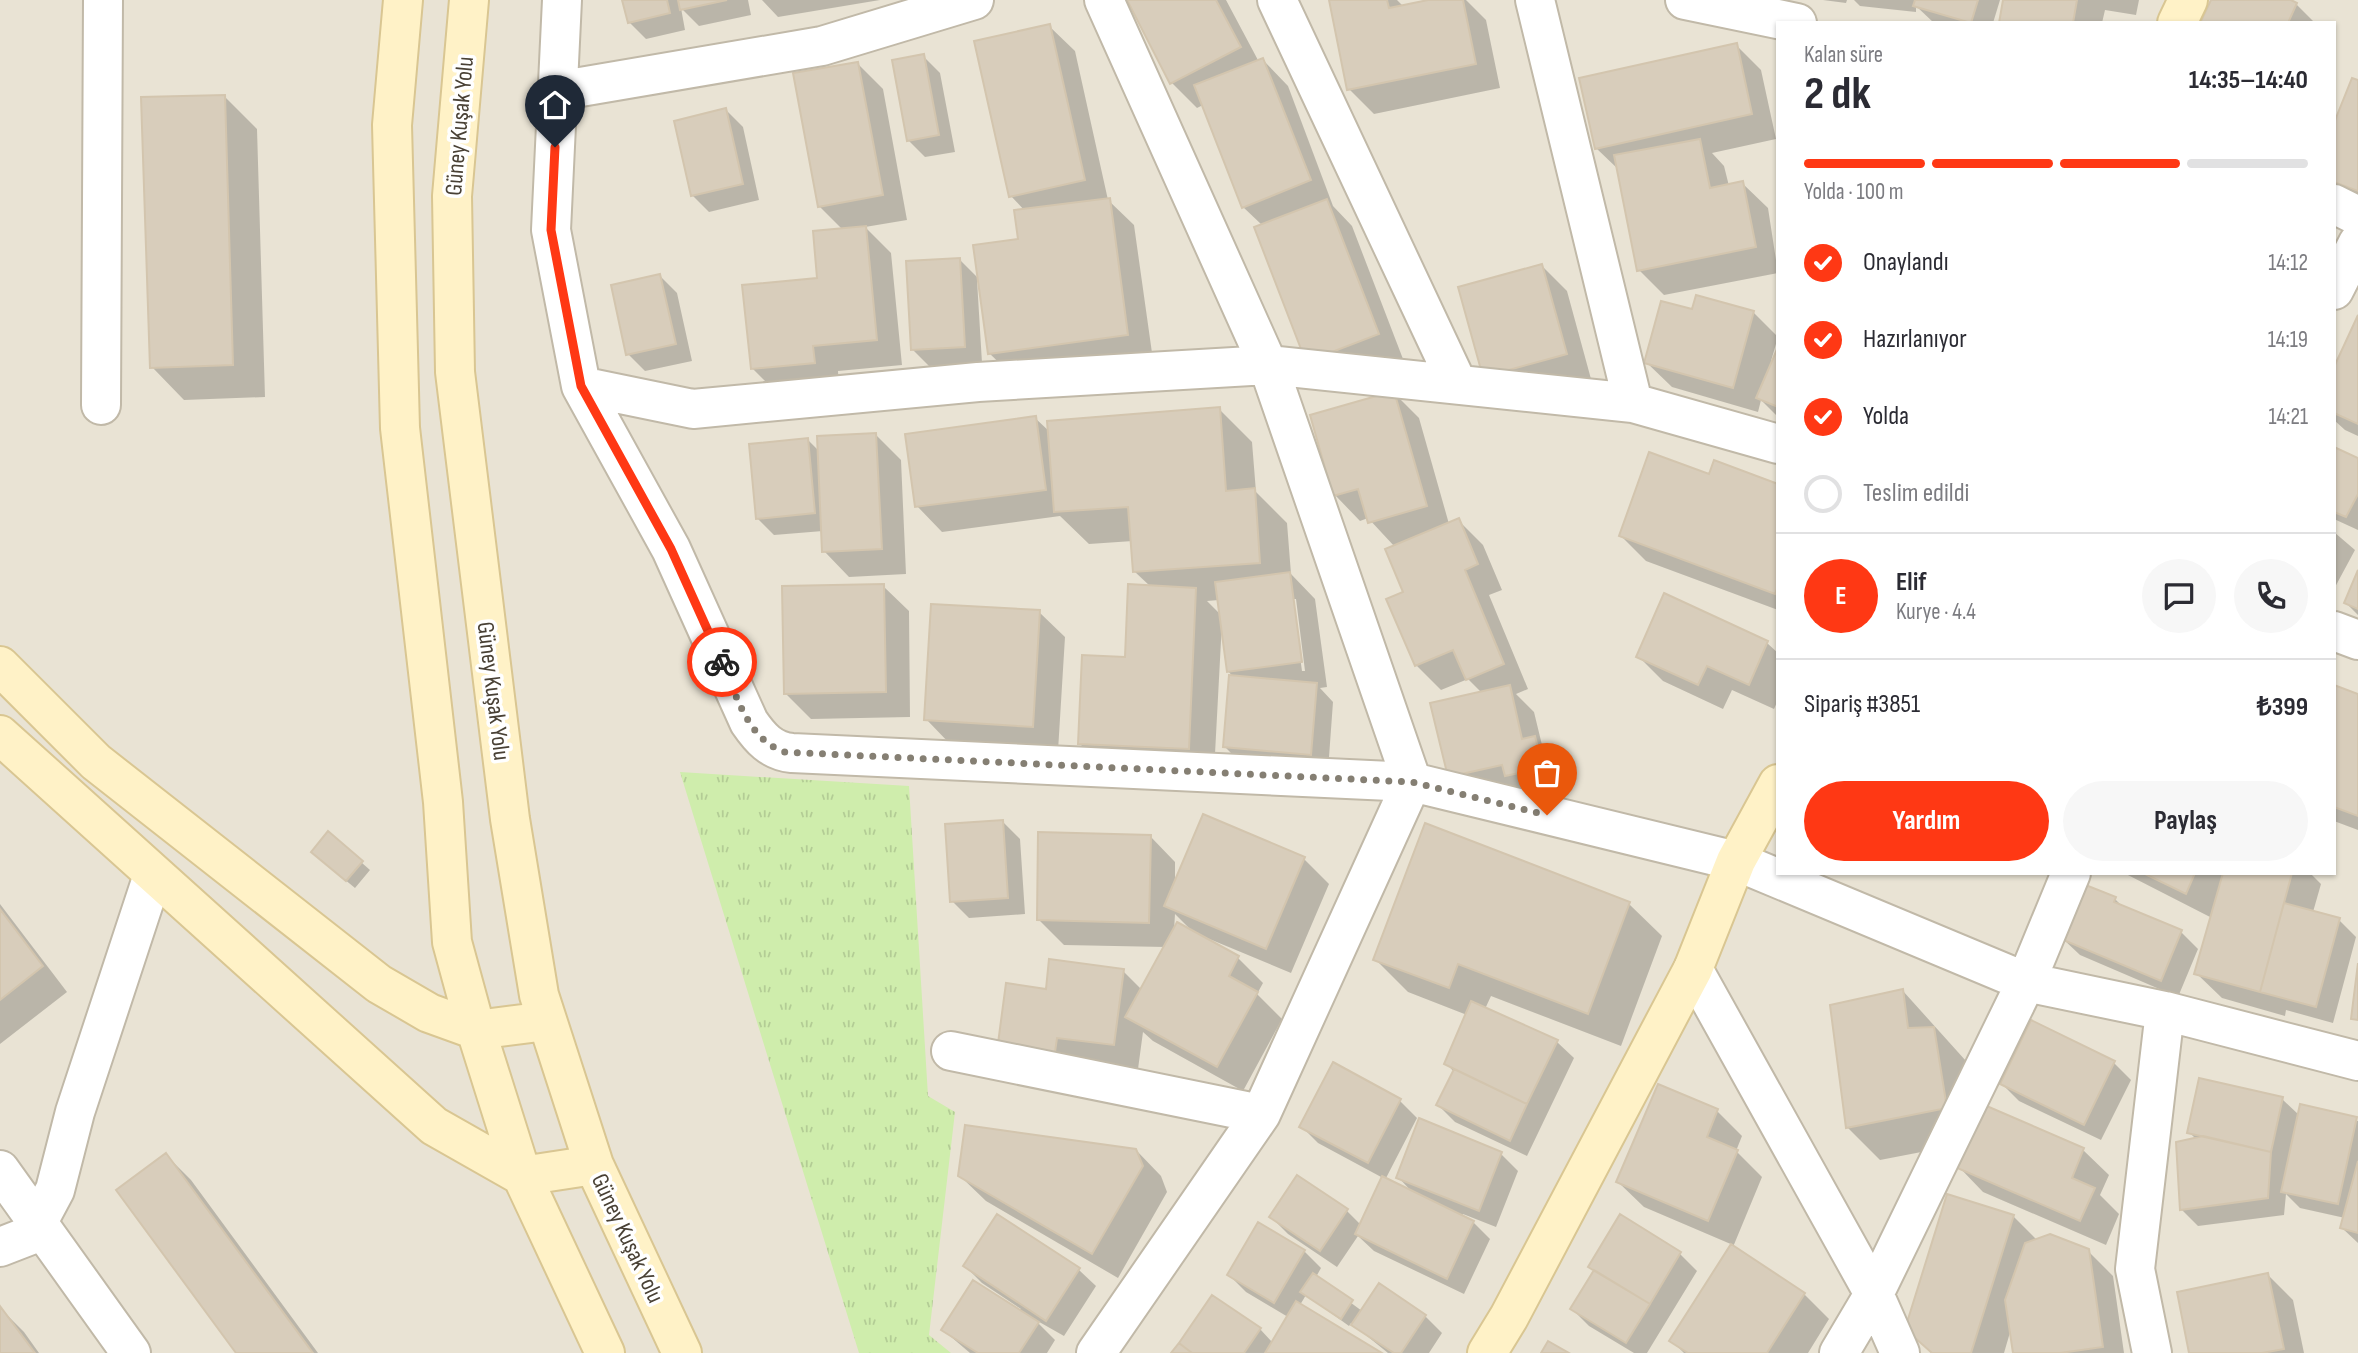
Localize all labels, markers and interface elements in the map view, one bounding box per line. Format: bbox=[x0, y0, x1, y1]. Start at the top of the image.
text: Kalan süre bbox=[1804, 41, 1883, 69]
street label: Güney Kuşak Yolu bbox=[439, 55, 480, 197]
text: 14:35–14:40 bbox=[2189, 65, 2308, 96]
text: 2 dk bbox=[1804, 67, 1871, 122]
pin bbox=[525, 75, 585, 147]
icon: home bbox=[536, 86, 574, 124]
text: Yolda · 100 m bbox=[1804, 178, 1904, 206]
icon: check bbox=[1804, 244, 1842, 282]
text: Onaylandı bbox=[1863, 247, 1948, 278]
text: 14:12 bbox=[2268, 249, 2308, 277]
icon: check bbox=[1804, 321, 1842, 359]
text: Hazırlanıyor bbox=[1863, 324, 1967, 355]
text: 14:19 bbox=[2268, 326, 2308, 354]
icon: check bbox=[1804, 398, 1842, 436]
text: Yolda bbox=[1863, 401, 1909, 432]
text: 14:21 bbox=[2268, 403, 2308, 431]
text: Teslim edildi bbox=[1863, 478, 1969, 509]
button: chat bbox=[2142, 559, 2216, 633]
button: phone bbox=[2234, 559, 2308, 633]
text: Elif bbox=[1896, 567, 1926, 598]
text: E bbox=[1835, 581, 1847, 612]
text: Kurye · 4.4 bbox=[1896, 598, 1976, 626]
street label: Güney Kuşak Yolu bbox=[471, 620, 516, 762]
courier bbox=[687, 627, 757, 697]
icon: bike bbox=[703, 643, 741, 681]
text: Sipariş #3851 bbox=[1804, 689, 1920, 720]
text: ₺399 bbox=[2257, 692, 2308, 723]
pin bbox=[1517, 743, 1577, 815]
icon: bag bbox=[1528, 754, 1566, 792]
button: Yardım bbox=[1804, 781, 2049, 861]
button: Paylaş bbox=[2063, 781, 2308, 861]
street label: Güney Kuşak Yolu bbox=[585, 1169, 670, 1308]

